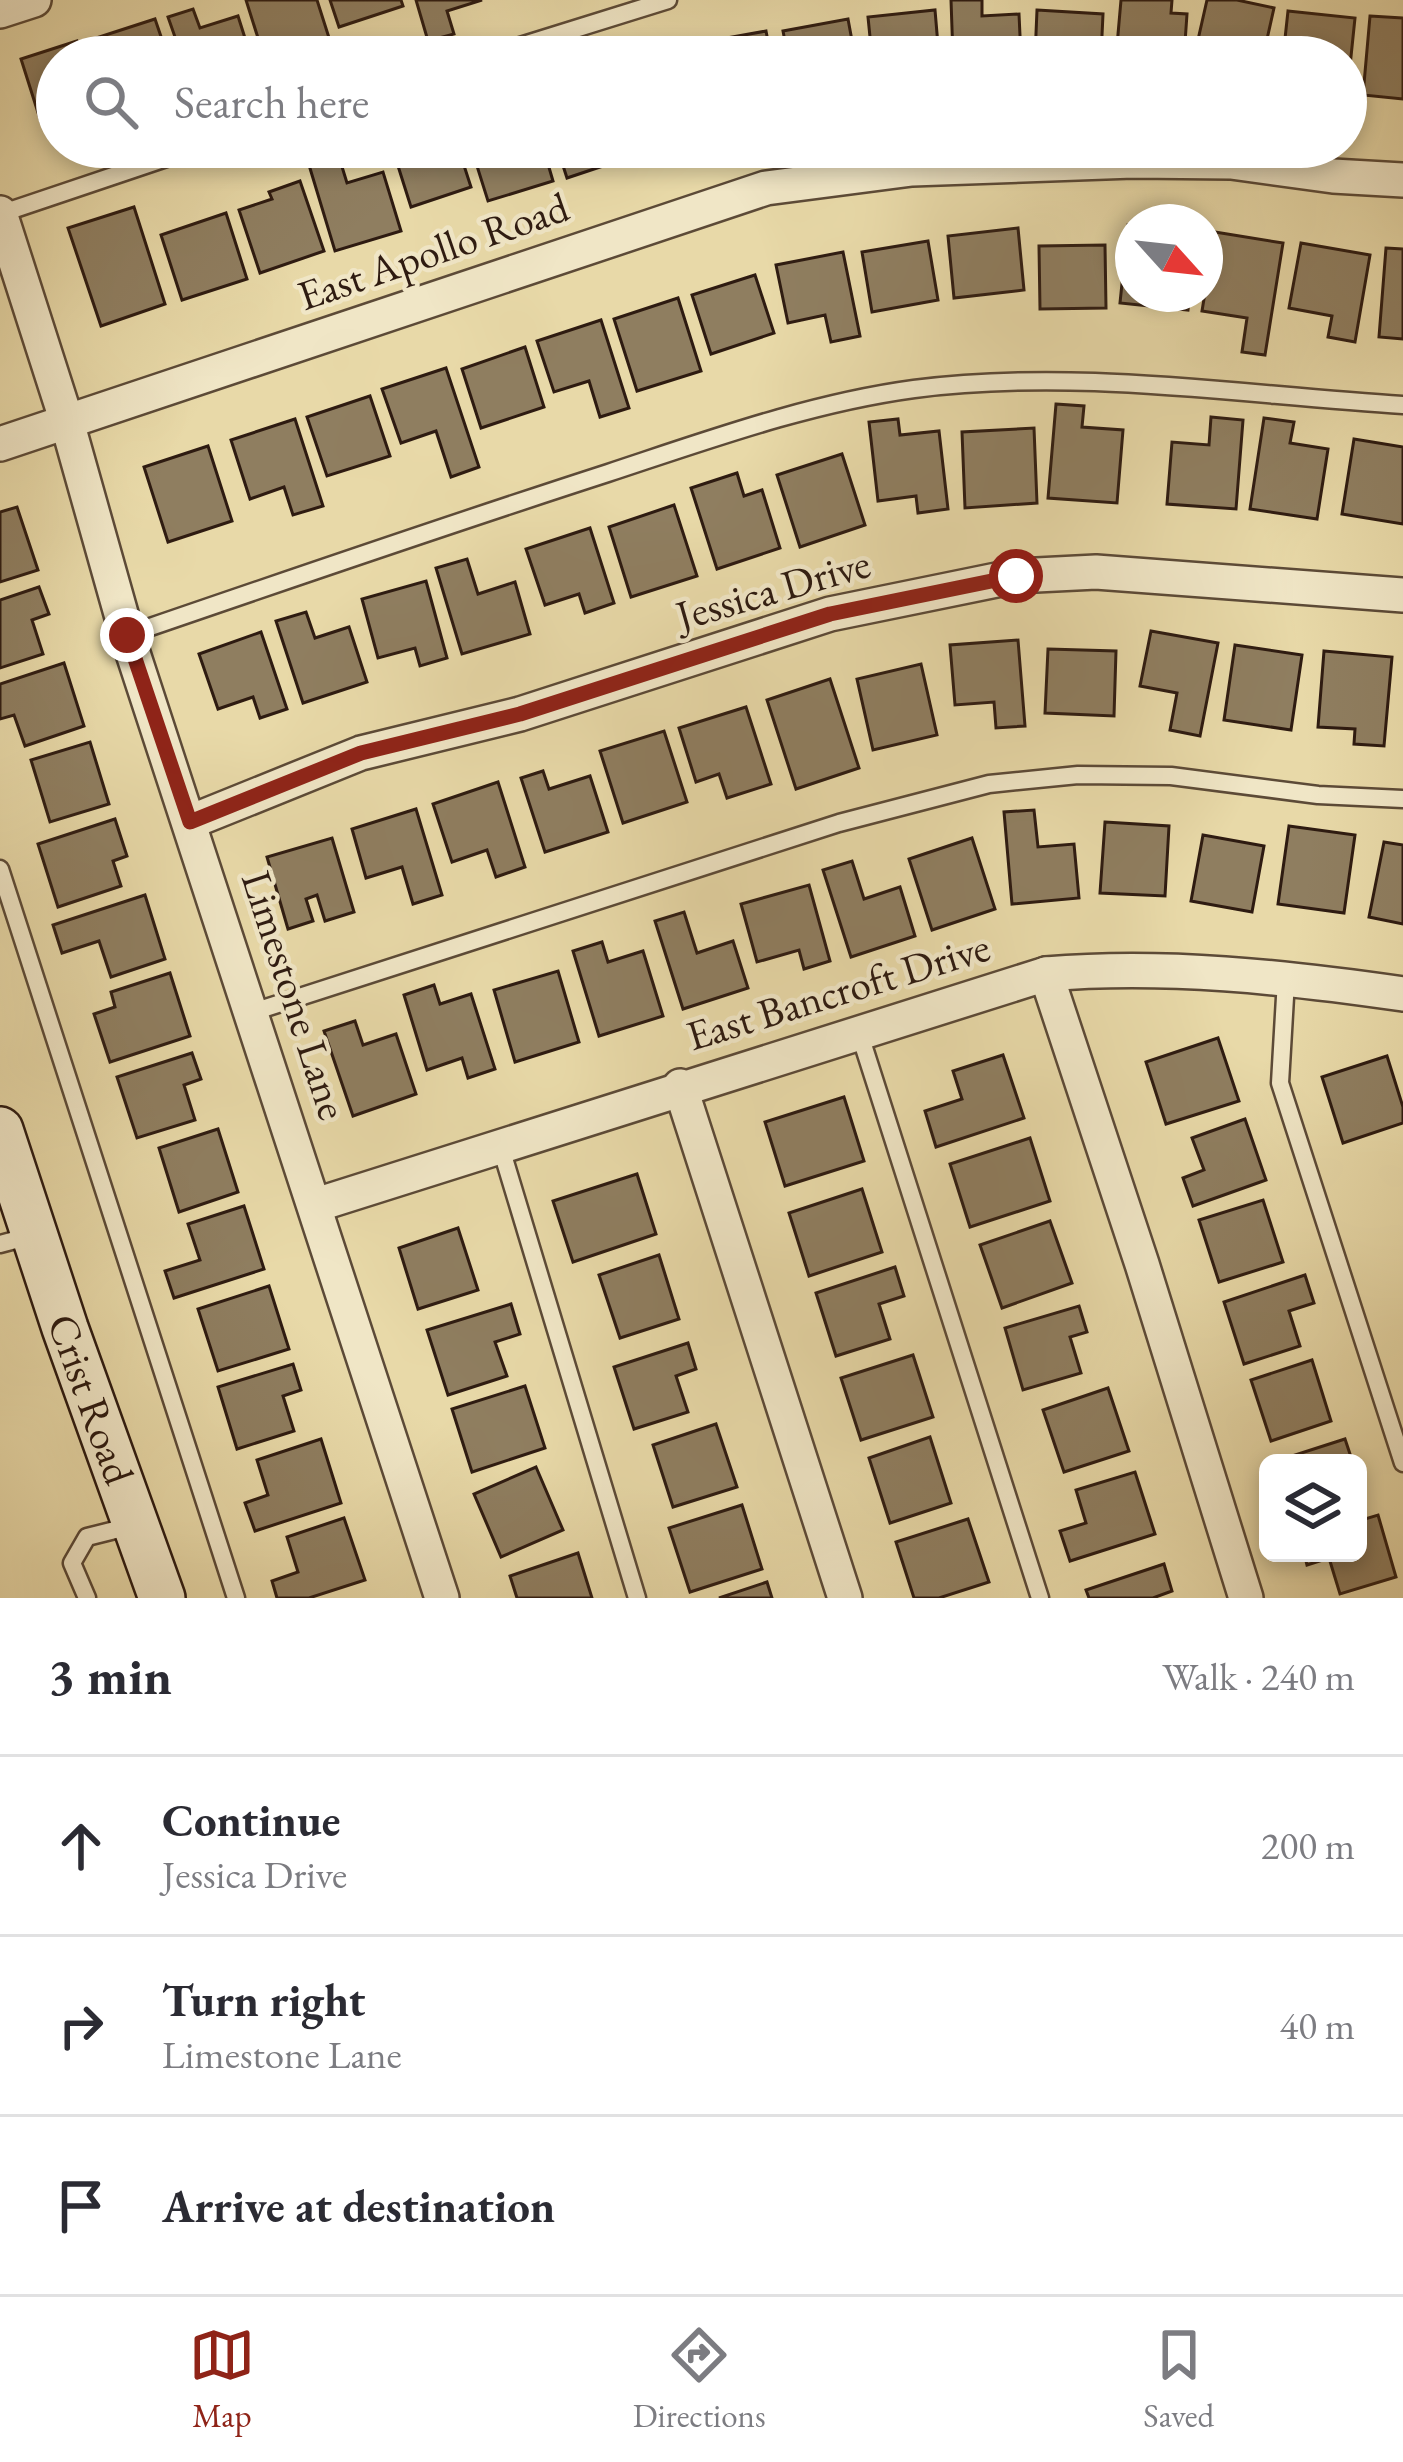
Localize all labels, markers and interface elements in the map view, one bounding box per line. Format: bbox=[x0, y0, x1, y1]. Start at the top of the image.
search box bbox=[36, 36, 1367, 168]
icon: search bbox=[78, 69, 144, 135]
text: Search here bbox=[174, 73, 369, 131]
street label: East Apollo Road bbox=[290, 179, 576, 323]
north arrow bbox=[1115, 204, 1223, 312]
street label: Jessica Drive bbox=[667, 535, 876, 644]
route start bbox=[989, 549, 1043, 603]
route end bbox=[100, 608, 154, 662]
street label: Limestone Lane bbox=[229, 864, 361, 1126]
street label: East Bancroft Drive bbox=[680, 919, 996, 1063]
street label: Crist Road bbox=[35, 1306, 147, 1492]
map controls bbox=[1259, 1454, 1367, 1562]
button: layers bbox=[1259, 1454, 1367, 1562]
text: 3 min bbox=[48, 1643, 172, 1709]
text: Walk · 240 m bbox=[1162, 1651, 1355, 1702]
text: Continue bbox=[162, 1791, 340, 1849]
icon: ahead bbox=[48, 1813, 114, 1879]
text: 200 m bbox=[1261, 1820, 1355, 1871]
text: Jessica Drive bbox=[162, 1849, 347, 1900]
text: Turn right bbox=[162, 1971, 365, 2029]
icon: right bbox=[48, 1993, 114, 2059]
text: 40 m bbox=[1279, 2000, 1355, 2051]
text: Limestone Lane bbox=[162, 2029, 402, 2080]
icon: arrive bbox=[48, 2173, 114, 2239]
text: Arrive at destination bbox=[162, 2177, 555, 2235]
tab: Map bbox=[189, 2322, 255, 2437]
tab: Directions bbox=[633, 2322, 766, 2437]
tab: Saved bbox=[1143, 2322, 1214, 2437]

